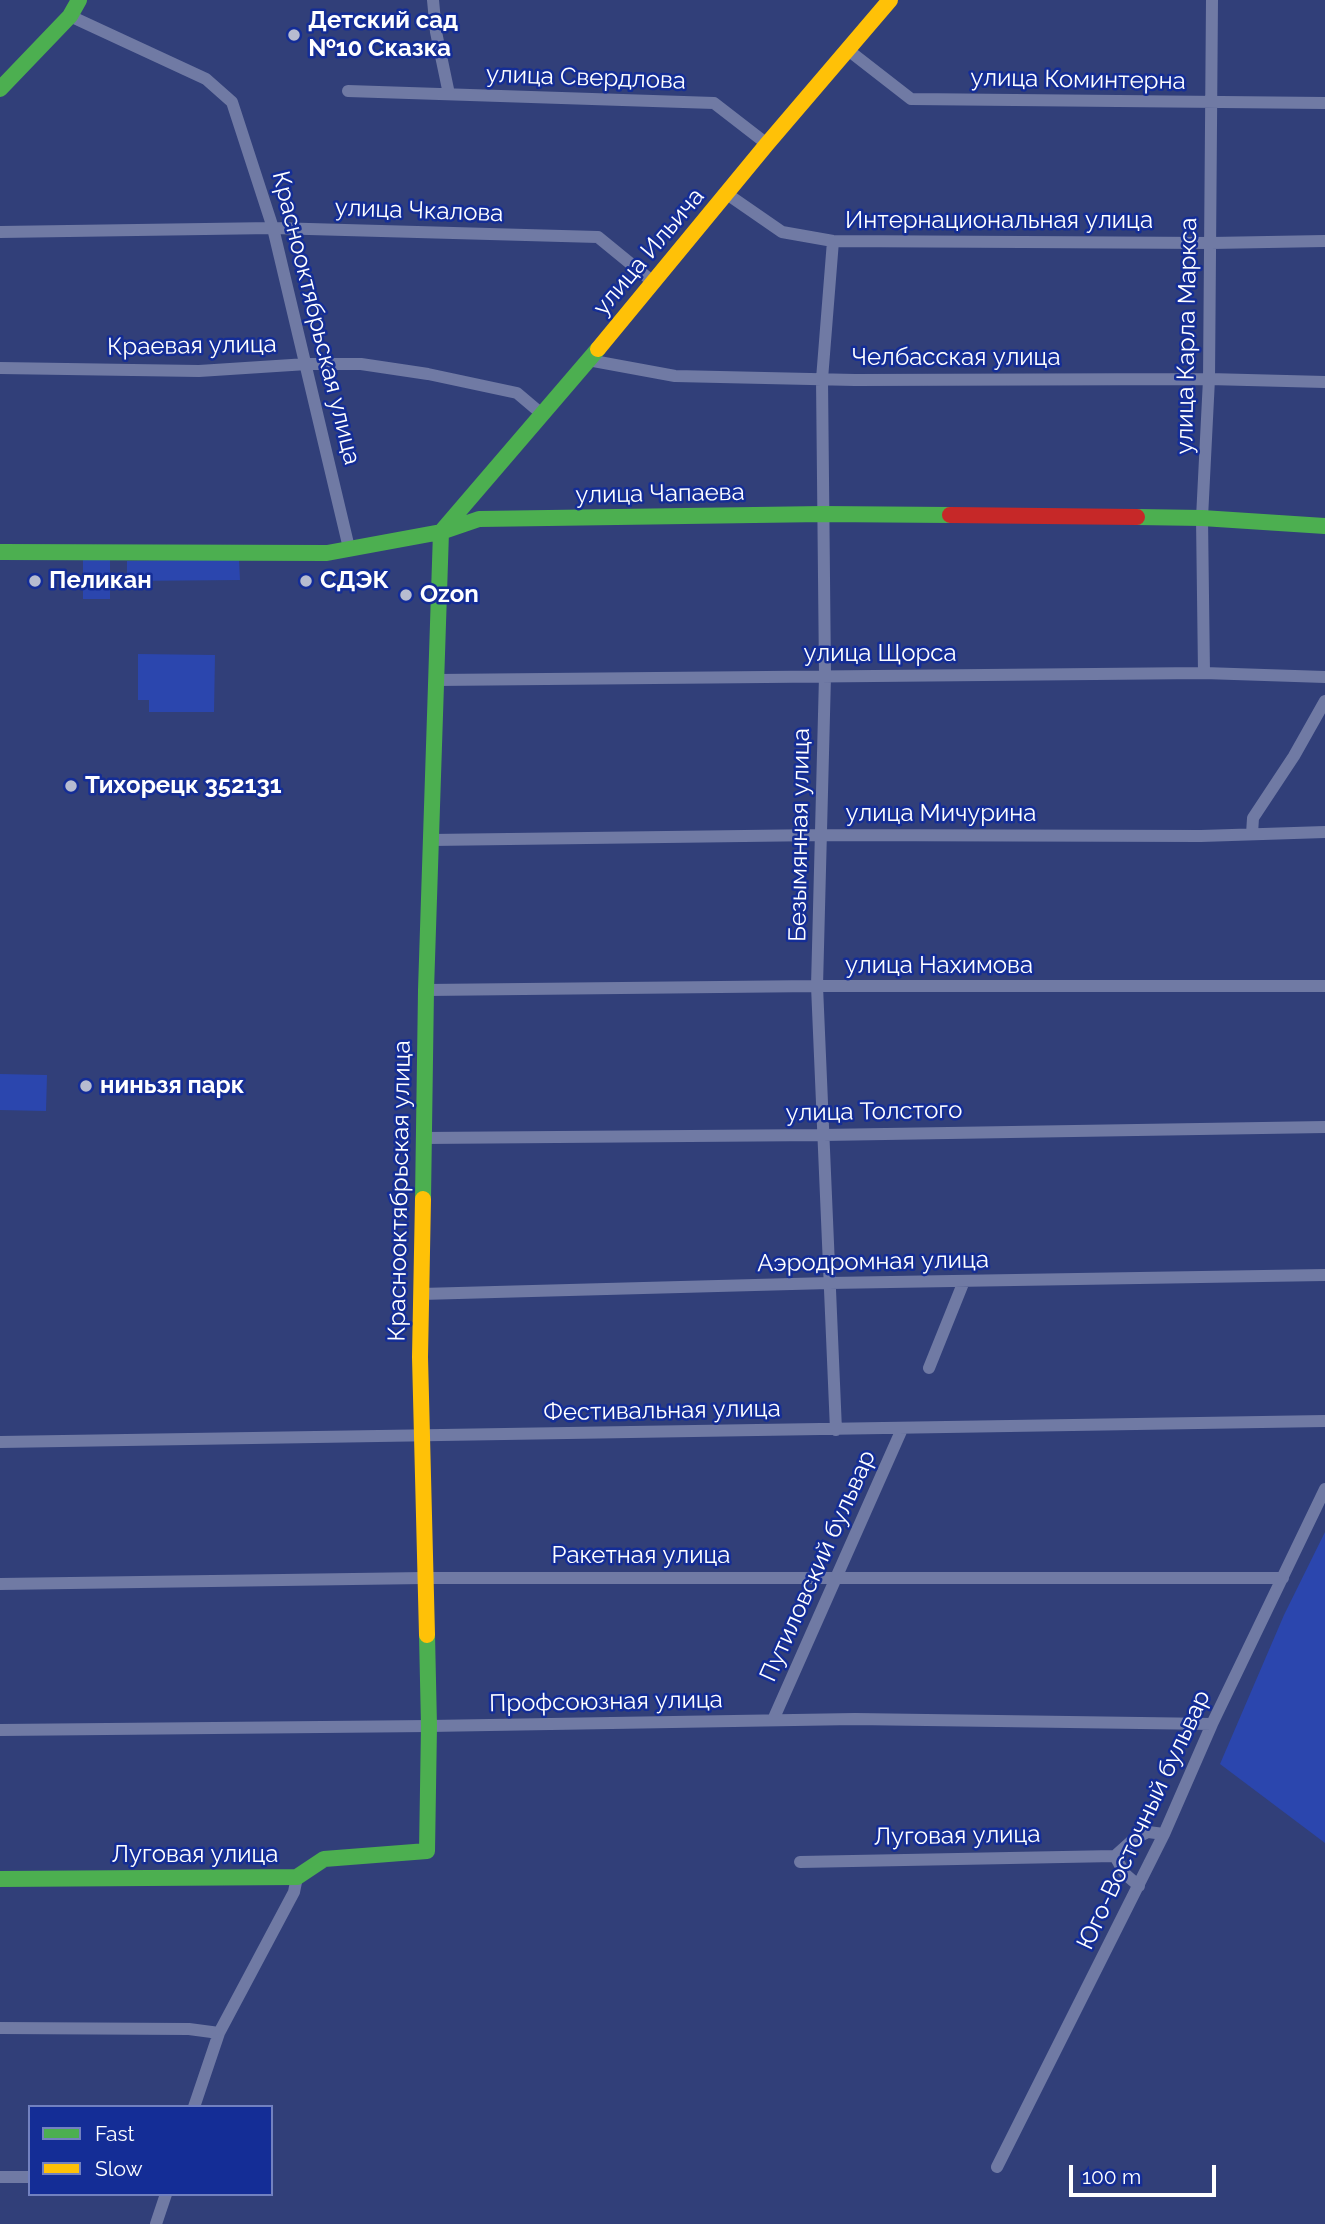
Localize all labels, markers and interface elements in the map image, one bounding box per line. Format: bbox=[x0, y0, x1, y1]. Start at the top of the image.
place label: Детский сад №10 Сказка bbox=[308, 7, 458, 63]
marker: Детский сад №10 Сказка bbox=[286, 27, 302, 43]
street label: улица Свердлова bbox=[486, 60, 686, 96]
street label: улица Коминтерна bbox=[970, 64, 1186, 96]
street label: Краснооктябрьская улица bbox=[266, 168, 366, 468]
street label: улица Ильича bbox=[587, 182, 711, 322]
street label: улица Чкалова bbox=[334, 194, 504, 228]
street label: Интернациональная улица bbox=[845, 207, 1153, 235]
street label: улица Карла Маркса bbox=[1171, 217, 1203, 455]
street label: Краевая улица bbox=[107, 330, 277, 362]
street label: Челбасская улица bbox=[851, 344, 1061, 372]
street label: улица Чапаева bbox=[575, 478, 745, 510]
place label: Пеликан bbox=[49, 567, 152, 595]
place label: СДЭК bbox=[320, 567, 389, 595]
marker: Пеликан bbox=[27, 573, 43, 589]
marker: СДЭК bbox=[298, 573, 314, 589]
place label: Ozon bbox=[420, 581, 479, 609]
marker: Ozon bbox=[398, 587, 414, 603]
street label: улица Щорса bbox=[803, 640, 957, 668]
street label: Безымянная улица bbox=[784, 728, 816, 942]
place label: Тихорецк 352131 bbox=[85, 772, 282, 800]
marker: Тихорецк 352131 bbox=[63, 778, 79, 794]
street label: улица Мичурина bbox=[846, 800, 1036, 828]
street label: улица Нахимова bbox=[845, 952, 1033, 980]
street label: Краснооктябрьская улица bbox=[383, 1040, 417, 1342]
place label: ниньзя парк bbox=[100, 1072, 244, 1100]
marker: ниньзя парк bbox=[78, 1078, 94, 1094]
street label: улица Толстого bbox=[785, 1096, 963, 1128]
street label: Аэродромная улица bbox=[757, 1246, 989, 1278]
street label: Фестивальная улица bbox=[543, 1395, 781, 1427]
street label: Путиловский бульвар bbox=[754, 1446, 882, 1686]
street label: Ракетная улица bbox=[552, 1542, 730, 1570]
street label: Профсоюзная улица bbox=[489, 1686, 723, 1718]
street label: Юго-Восточный бульвар bbox=[1071, 1686, 1217, 1954]
street label: Луговая улица bbox=[873, 1820, 1041, 1852]
street label: Луговая улица bbox=[112, 1841, 278, 1869]
legend bbox=[28, 2105, 273, 2196]
text: Fast bbox=[95, 2121, 135, 2146]
scale bar bbox=[1073, 2150, 1220, 2194]
text: Slow bbox=[95, 2156, 143, 2181]
text: 100 m bbox=[1082, 2164, 1141, 2189]

